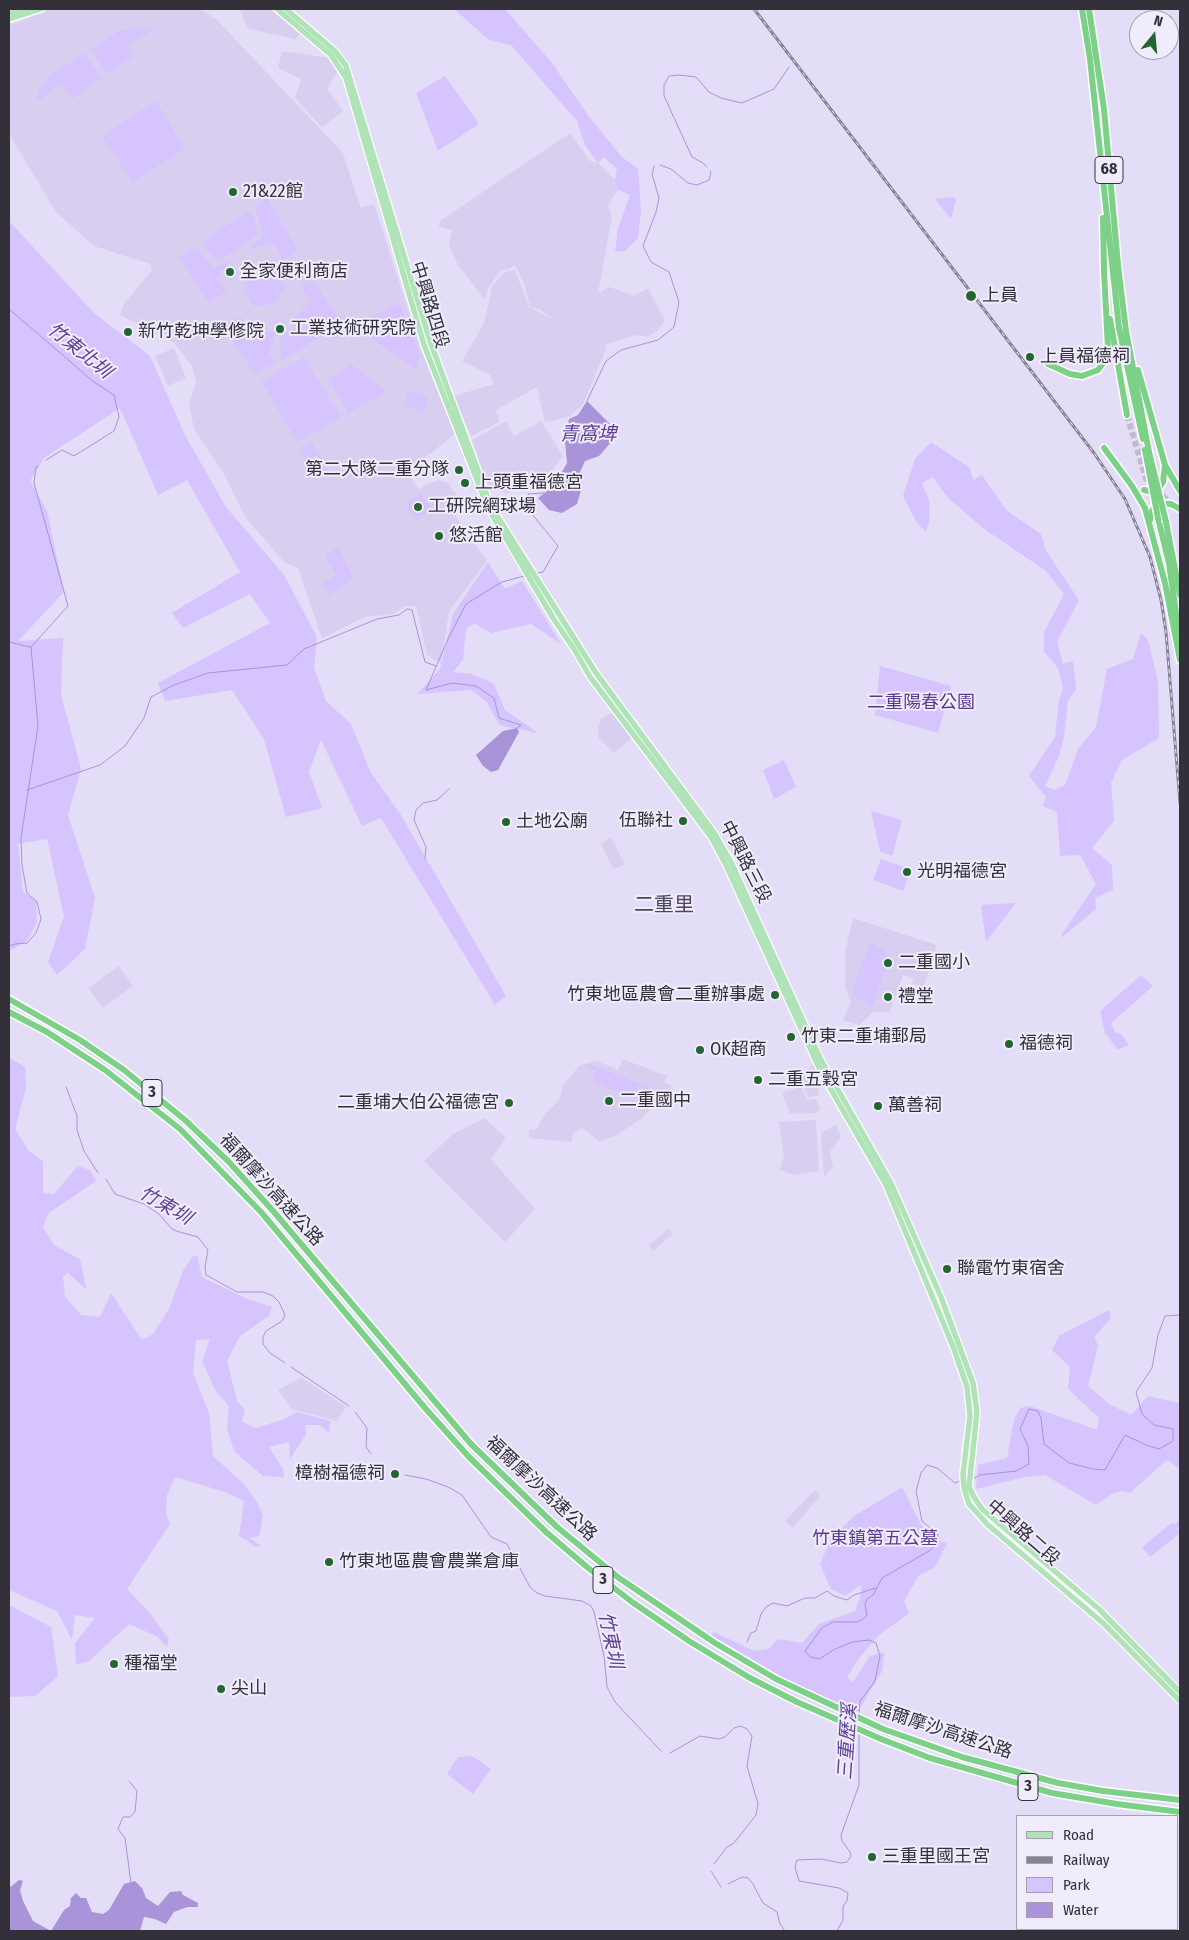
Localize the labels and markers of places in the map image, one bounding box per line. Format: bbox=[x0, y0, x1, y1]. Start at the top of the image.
place label: 21&22館 bbox=[243, 181, 303, 203]
marker: 21&22館 bbox=[227, 186, 239, 198]
place label: 全家便利商店 bbox=[240, 261, 348, 283]
marker: 全家便利商店 bbox=[224, 266, 236, 278]
place label: 上員 bbox=[982, 285, 1018, 307]
marker: 上員 bbox=[964, 289, 978, 303]
place label: 工業技術研究院 bbox=[290, 318, 416, 340]
place label: 新竹乾坤學修院 bbox=[138, 321, 264, 343]
marker: 工業技術研究院 bbox=[274, 323, 286, 335]
marker: 新竹乾坤學修院 bbox=[122, 326, 134, 338]
place label: 上員福德祠 bbox=[1040, 346, 1130, 368]
marker: 上員福德祠 bbox=[1024, 351, 1036, 363]
place label: 第二大隊二重分隊 bbox=[305, 459, 449, 481]
marker: 第二大隊二重分隊 bbox=[453, 464, 465, 476]
place label: 上頭重福德宮 bbox=[475, 472, 583, 494]
marker: 上頭重福德宮 bbox=[459, 477, 471, 489]
place label: 工研院網球場 bbox=[428, 496, 536, 518]
marker: 工研院網球場 bbox=[412, 501, 424, 513]
place label: 悠活館 bbox=[449, 525, 503, 547]
marker: 悠活館 bbox=[433, 530, 445, 542]
place label: 伍聯社 bbox=[619, 810, 673, 832]
place label: 土地公廟 bbox=[516, 811, 588, 833]
marker: 伍聯社 bbox=[677, 815, 689, 827]
marker: 土地公廟 bbox=[500, 816, 512, 828]
place label: 光明福德宮 bbox=[917, 861, 1007, 883]
marker: 光明福德宮 bbox=[901, 866, 913, 878]
place label: 二重國小 bbox=[898, 952, 970, 974]
marker: 二重國小 bbox=[882, 957, 894, 969]
place label: 竹東地區農會二重辦事處 bbox=[567, 984, 765, 1006]
place label: 禮堂 bbox=[898, 986, 934, 1008]
marker: 竹東地區農會二重辦事處 bbox=[769, 989, 781, 1001]
marker: 禮堂 bbox=[882, 991, 894, 1003]
place label: 竹東二重埔郵局 bbox=[801, 1026, 927, 1048]
marker: 竹東二重埔郵局 bbox=[785, 1031, 797, 1043]
place label: 福德祠 bbox=[1019, 1033, 1073, 1055]
marker: 福德祠 bbox=[1003, 1038, 1015, 1050]
place label: OK超商 bbox=[710, 1039, 767, 1061]
marker: OK超商 bbox=[694, 1044, 706, 1056]
place label: 二重五穀宮 bbox=[768, 1069, 858, 1091]
marker: 二重五穀宮 bbox=[752, 1074, 764, 1086]
place label: 二重國中 bbox=[619, 1090, 691, 1112]
place label: 二重埔大伯公福德宮 bbox=[337, 1092, 499, 1114]
marker: 二重國中 bbox=[603, 1095, 615, 1107]
place label: 萬善祠 bbox=[888, 1095, 942, 1117]
marker: 二重埔大伯公福德宮 bbox=[503, 1097, 515, 1109]
marker: 萬善祠 bbox=[872, 1100, 884, 1112]
place label: 聯電竹東宿舍 bbox=[957, 1258, 1065, 1280]
marker: 聯電竹東宿舍 bbox=[941, 1263, 953, 1275]
place label: 樟樹福德祠 bbox=[295, 1463, 385, 1485]
marker: 樟樹福德祠 bbox=[389, 1468, 401, 1480]
place label: 竹東地區農會農業倉庫 bbox=[339, 1551, 519, 1573]
marker: 竹東地區農會農業倉庫 bbox=[323, 1556, 335, 1568]
place label: 種福堂 bbox=[124, 1653, 178, 1675]
marker: 種福堂 bbox=[108, 1658, 120, 1670]
place label: 尖山 bbox=[231, 1678, 267, 1700]
marker: 尖山 bbox=[215, 1683, 227, 1695]
place label: 三重里國王宮 bbox=[882, 1846, 990, 1868]
marker: 三重里國王宮 bbox=[866, 1851, 878, 1863]

